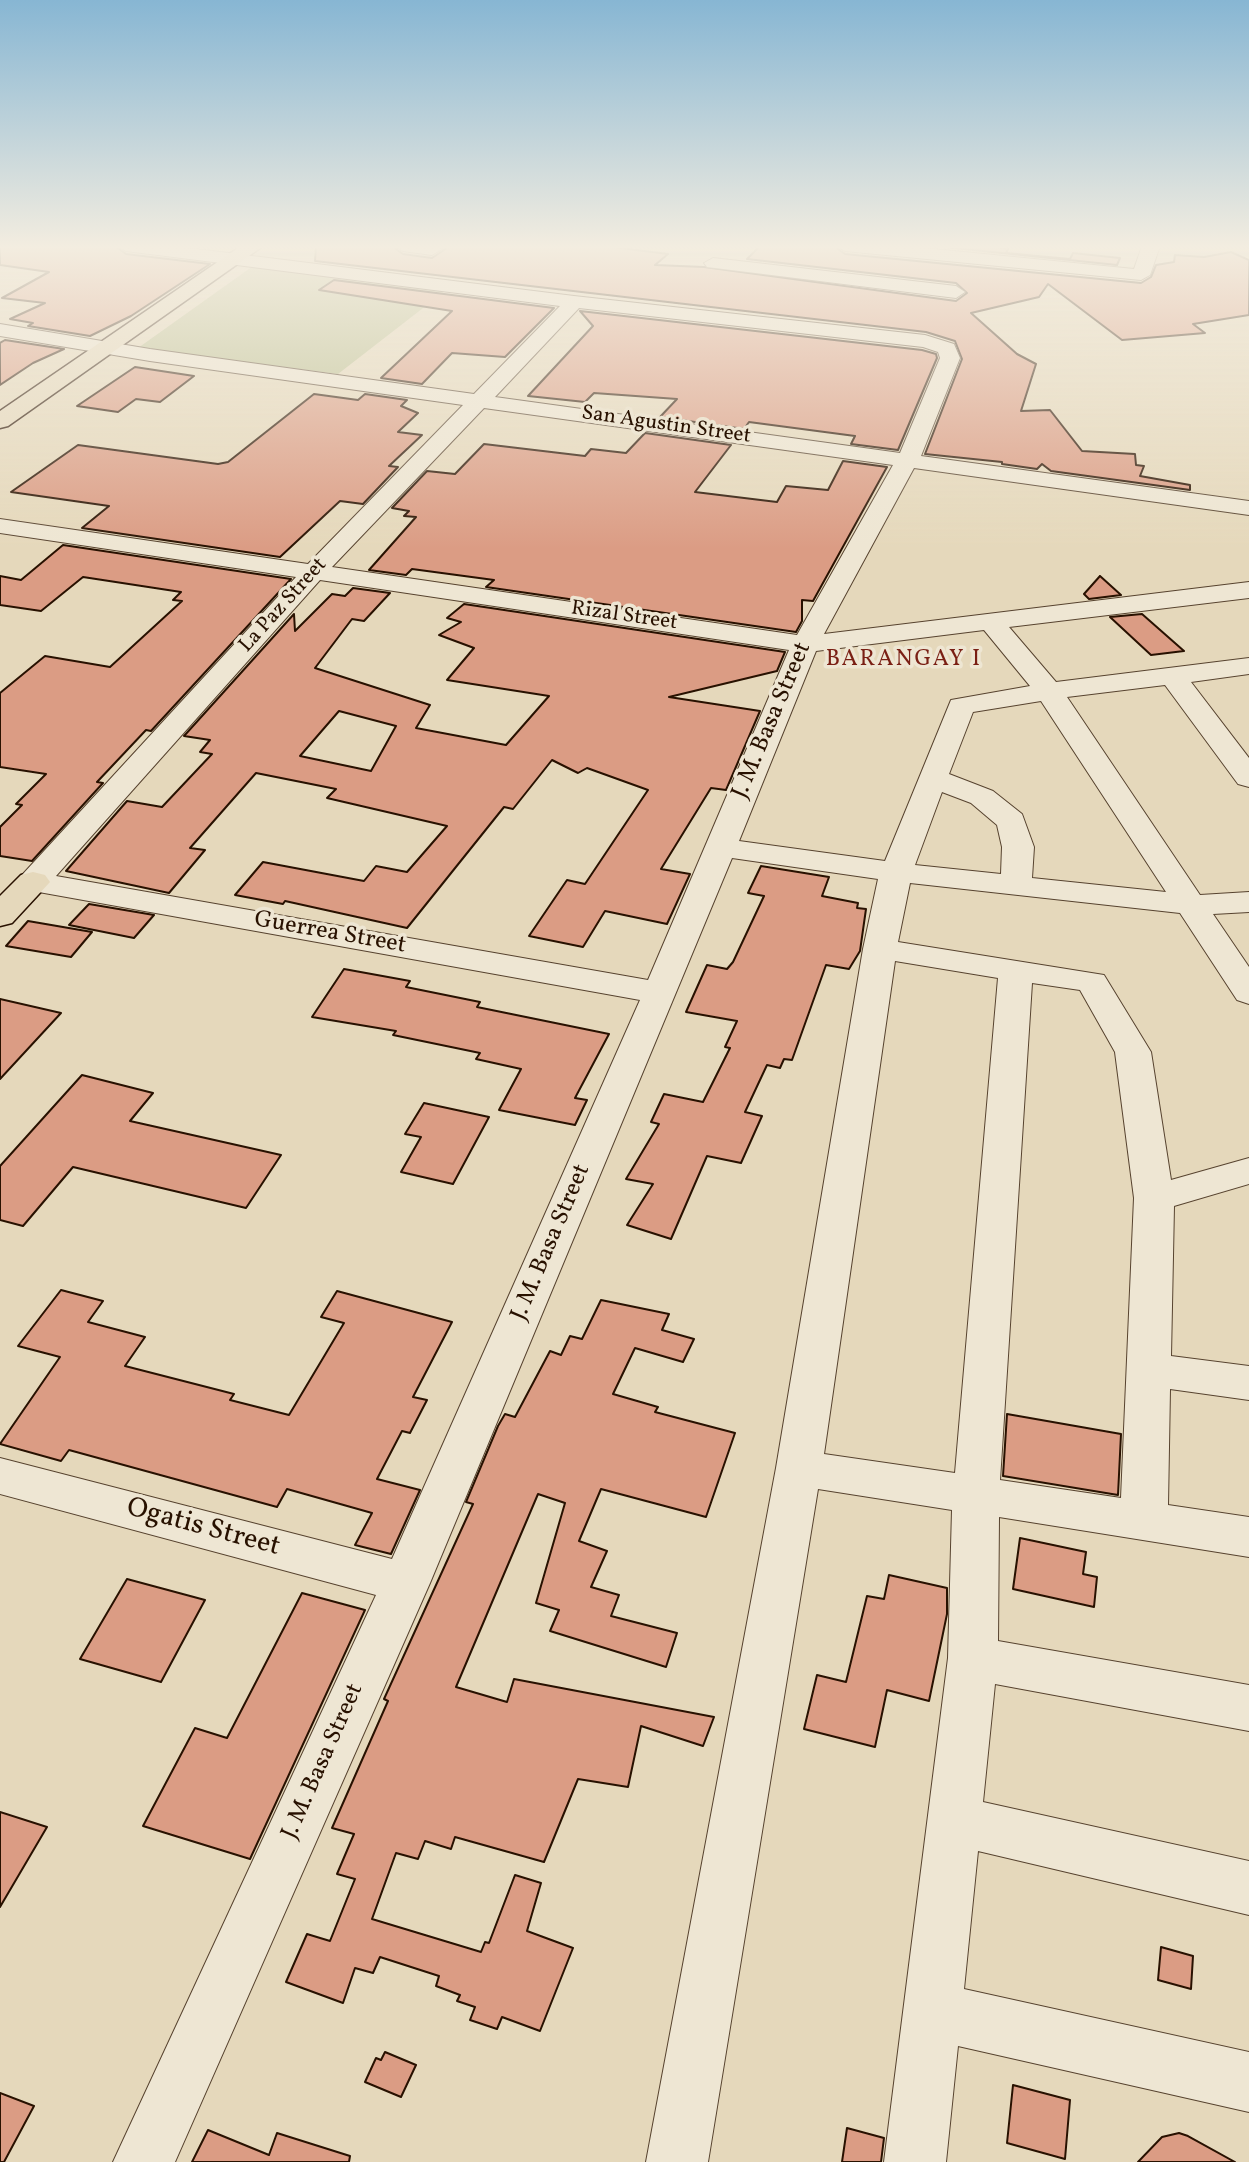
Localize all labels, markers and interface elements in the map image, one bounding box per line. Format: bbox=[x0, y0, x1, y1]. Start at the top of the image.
street label: San Agustin Street bbox=[580, 402, 752, 450]
street label: La Paz Street bbox=[235, 553, 333, 659]
street label: Rizal Street bbox=[569, 597, 679, 637]
street label: J. M. Basa Street bbox=[727, 638, 819, 804]
district label: BARANGAY I bbox=[827, 647, 981, 675]
street label: Guerrea Street bbox=[252, 906, 408, 962]
street label: J. M. Basa Street bbox=[506, 1160, 598, 1326]
street label: Ogatis Street bbox=[123, 1492, 283, 1566]
street label: J. M. Basa Street bbox=[277, 1680, 371, 1844]

